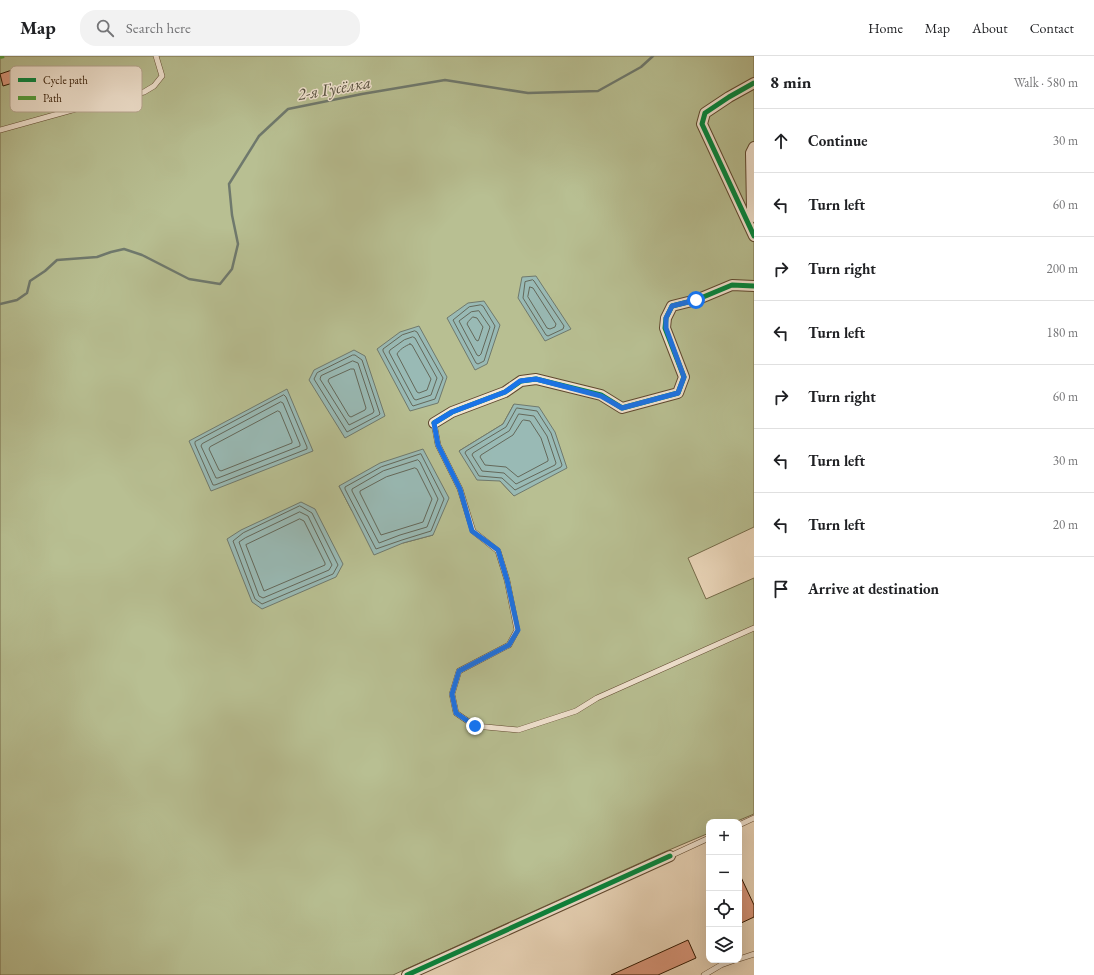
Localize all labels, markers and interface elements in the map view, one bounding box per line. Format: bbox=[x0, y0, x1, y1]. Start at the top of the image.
search box bbox=[80, 10, 360, 46]
text: Map bbox=[20, 15, 56, 40]
icon: search bbox=[94, 17, 116, 39]
text: Search here bbox=[126, 18, 191, 37]
text: Home bbox=[868, 19, 903, 37]
text: Map bbox=[925, 19, 950, 37]
text: About bbox=[972, 19, 1008, 37]
text: Contact bbox=[1030, 19, 1074, 37]
legend bbox=[10, 66, 142, 112]
water label: 2-я Гусёлка bbox=[295, 71, 373, 105]
text: 8 min bbox=[770, 71, 811, 93]
text: Cycle path bbox=[43, 73, 88, 87]
text: Walk · 580 m bbox=[1014, 74, 1078, 91]
text: Path bbox=[43, 91, 62, 105]
icon: ahead bbox=[770, 130, 792, 152]
text: Continue bbox=[808, 131, 868, 150]
text: 30 m bbox=[1053, 132, 1078, 149]
icon: left bbox=[770, 194, 792, 216]
text: Turn left bbox=[808, 195, 865, 214]
text: 60 m bbox=[1053, 196, 1078, 213]
icon: right bbox=[770, 258, 792, 280]
text: Turn right bbox=[808, 259, 876, 278]
text: 200 m bbox=[1047, 260, 1078, 277]
route start bbox=[687, 291, 705, 309]
icon: left bbox=[770, 322, 792, 344]
text: Turn left bbox=[808, 323, 865, 342]
text: 180 m bbox=[1047, 324, 1078, 341]
icon: right bbox=[770, 386, 792, 408]
text: Turn right bbox=[808, 387, 876, 406]
text: 60 m bbox=[1053, 388, 1078, 405]
icon: left bbox=[770, 450, 792, 472]
text: Turn left bbox=[808, 451, 865, 470]
text: 30 m bbox=[1053, 452, 1078, 469]
icon: left bbox=[770, 514, 792, 536]
text: Turn left bbox=[808, 515, 865, 534]
text: 20 m bbox=[1053, 516, 1078, 533]
icon: arrive bbox=[770, 578, 792, 600]
text: Arrive at destination bbox=[808, 579, 939, 598]
route end bbox=[466, 717, 484, 735]
map controls bbox=[706, 819, 742, 963]
button: + bbox=[706, 819, 742, 855]
button: − bbox=[706, 855, 742, 891]
button: locate bbox=[706, 891, 742, 927]
button: layers bbox=[706, 927, 742, 963]

